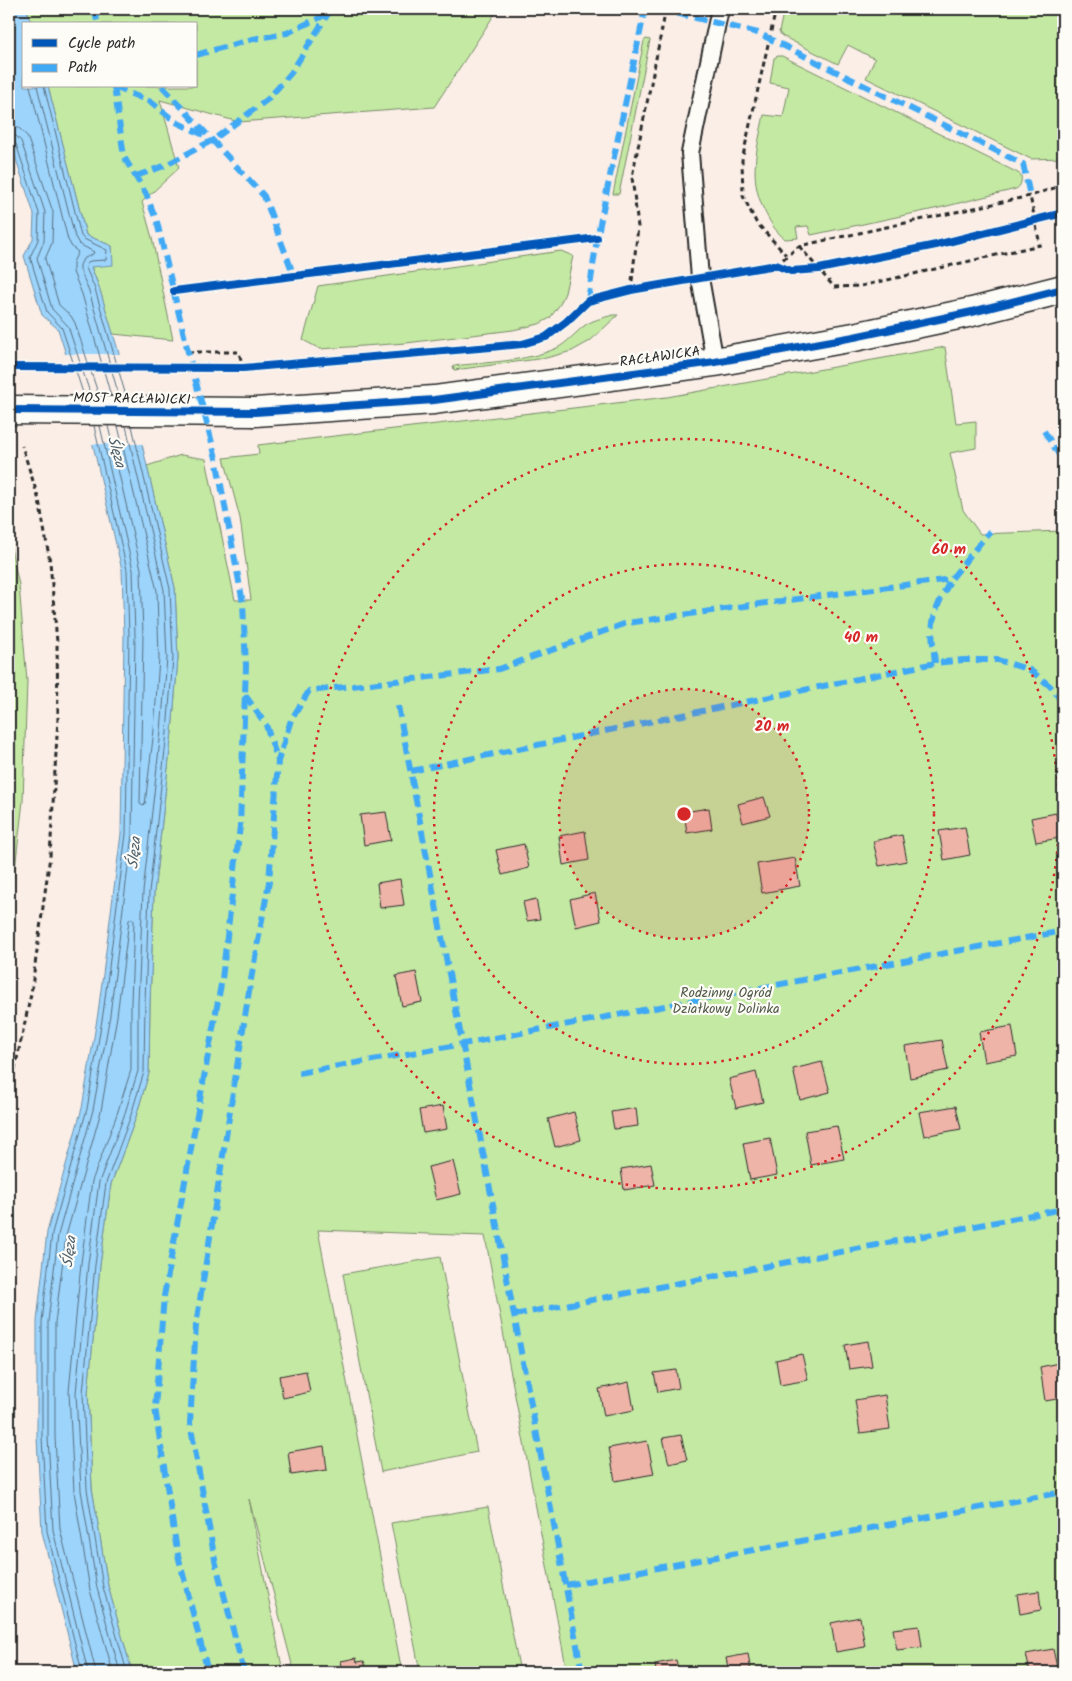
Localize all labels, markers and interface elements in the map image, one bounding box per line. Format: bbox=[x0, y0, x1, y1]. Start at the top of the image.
legend bbox=[22, 22, 198, 88]
text: Cycle path bbox=[68, 32, 135, 56]
text: Path bbox=[68, 56, 97, 80]
street label: RACŁAWICKA bbox=[618, 340, 702, 374]
street label: MOST RACŁAWICKI bbox=[73, 387, 191, 411]
water label: Ślęza bbox=[100, 433, 132, 471]
text: 60 m bbox=[932, 538, 966, 562]
text: 40 m bbox=[844, 626, 878, 650]
text: 20 m bbox=[755, 715, 789, 739]
centre of rings bbox=[675, 805, 693, 823]
water label: Ślęza bbox=[122, 835, 148, 870]
park label: Rodzinny Ogród Działkowy Dolinka bbox=[672, 982, 780, 1020]
water label: Ślęza bbox=[56, 1234, 84, 1269]

